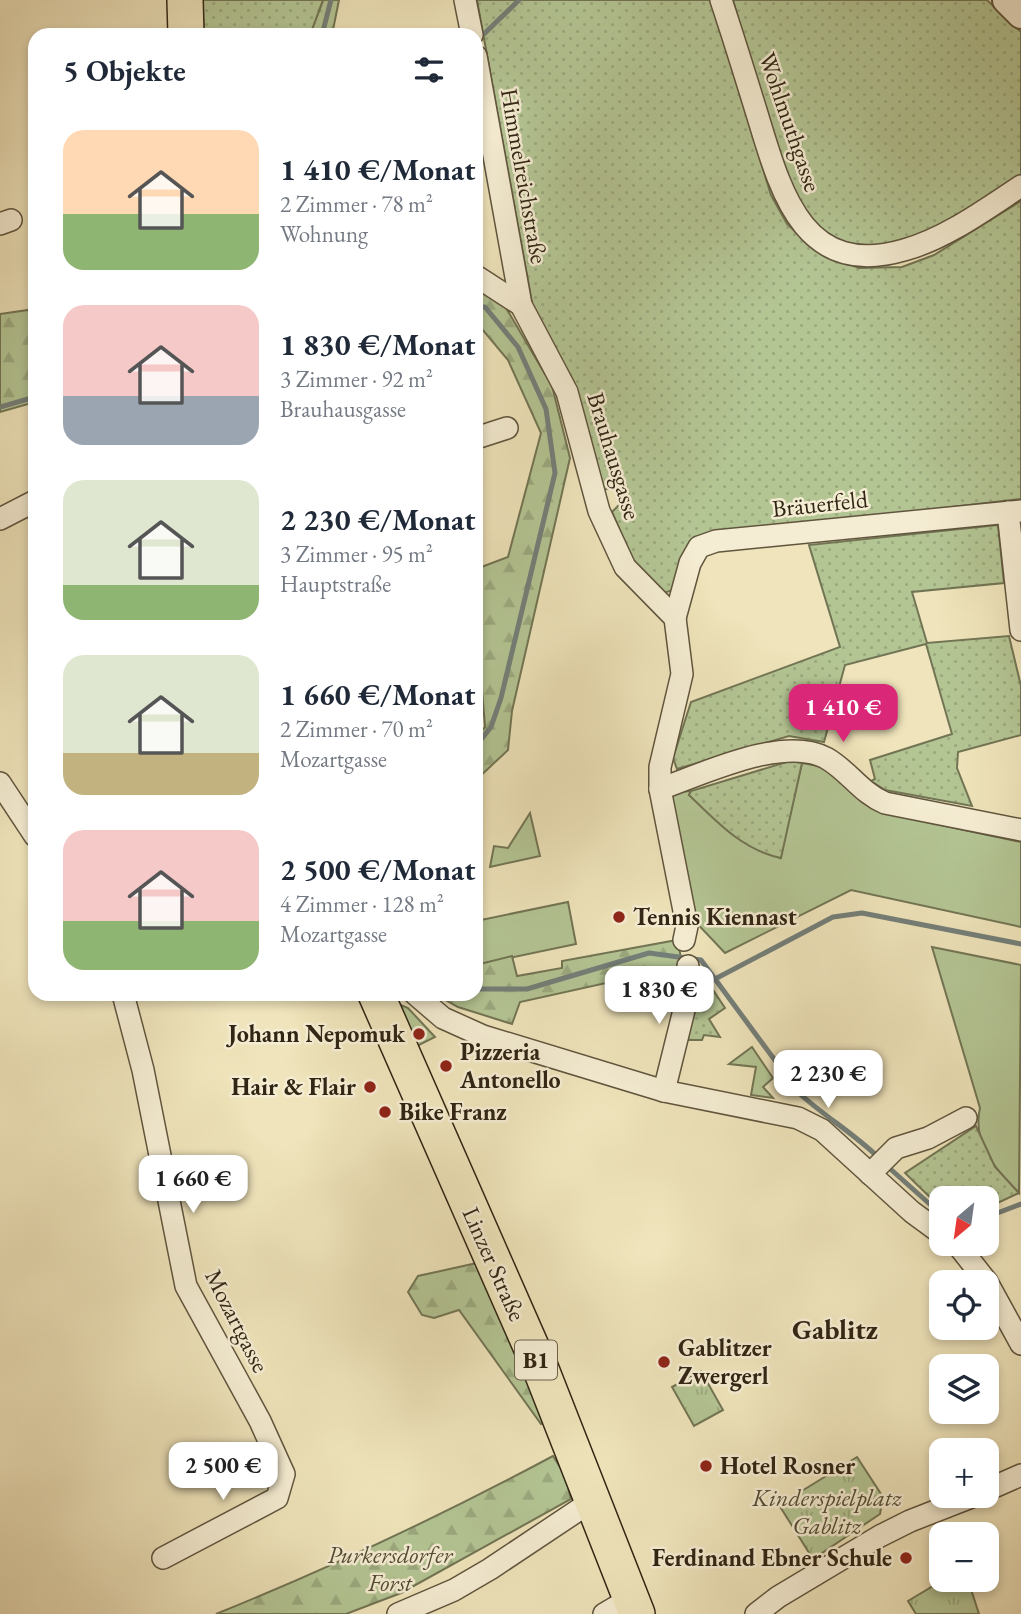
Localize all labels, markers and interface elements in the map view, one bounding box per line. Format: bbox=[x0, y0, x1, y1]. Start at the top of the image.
street label: Wohlmuthgasse bbox=[752, 48, 829, 196]
text: 5 Objekte bbox=[63, 51, 186, 90]
icon: filters bbox=[410, 51, 448, 89]
street label: Himmelreichstraße bbox=[494, 86, 555, 266]
text: 1 410 €/Monat bbox=[280, 150, 475, 189]
icon: home bbox=[119, 158, 203, 242]
text: 2 Zimmer · 78 m² bbox=[280, 189, 433, 219]
text: Wohnung bbox=[280, 219, 368, 249]
text: 1 830 €/Monat bbox=[280, 325, 475, 364]
icon: home bbox=[119, 333, 203, 417]
text: 3 Zimmer · 92 m² bbox=[280, 364, 433, 394]
street label: Brauhausgasse bbox=[580, 388, 649, 523]
text: Brauhausgasse bbox=[280, 394, 406, 424]
street label: Bräuerfeld bbox=[771, 483, 870, 524]
text: 2 230 €/Monat bbox=[280, 500, 475, 539]
icon: home bbox=[119, 508, 203, 592]
text: 3 Zimmer · 95 m² bbox=[280, 539, 433, 569]
text: Hauptstraße bbox=[280, 569, 391, 599]
text: 1 660 €/Monat bbox=[280, 675, 475, 714]
icon: home bbox=[119, 683, 203, 767]
pin: 1 410 € bbox=[778, 684, 908, 744]
text: 1 410 € bbox=[805, 692, 881, 722]
text: 2 Zimmer · 70 m² bbox=[280, 714, 433, 744]
text: Mozartgasse bbox=[280, 744, 387, 774]
text: 2 500 €/Monat bbox=[280, 850, 475, 889]
icon: home bbox=[119, 858, 203, 942]
text: 4 Zimmer · 128 m² bbox=[280, 889, 444, 919]
place label: Tennis Kiennast bbox=[633, 901, 797, 932]
marker: Tennis Kiennast bbox=[611, 909, 627, 925]
text: Mozartgasse bbox=[280, 919, 387, 949]
pin: 1 830 € bbox=[594, 967, 724, 1026]
text: 1 830 € bbox=[621, 974, 697, 1004]
place label: Johann Nepomuk bbox=[226, 1018, 406, 1049]
marker: Johann Nepomuk bbox=[411, 1026, 427, 1042]
place label: Pizzeria Antonello bbox=[459, 1036, 561, 1095]
pin: 2 230 € bbox=[763, 1050, 893, 1110]
marker: Pizzeria Antonello bbox=[438, 1058, 454, 1074]
text: 2 230 € bbox=[790, 1058, 866, 1088]
place label: Hair & Flair bbox=[231, 1071, 356, 1102]
marker: Hair & Flair bbox=[362, 1079, 378, 1095]
place label: Bike Franz bbox=[399, 1096, 507, 1127]
marker: Bike Franz bbox=[377, 1104, 393, 1120]
pin: 1 660 € bbox=[128, 1156, 258, 1215]
text: 1 660 € bbox=[155, 1163, 231, 1193]
north arrow bbox=[929, 1186, 999, 1256]
map controls bbox=[929, 1186, 999, 1592]
street label: Linzer Straße bbox=[456, 1202, 533, 1326]
street label: Mozartgasse bbox=[198, 1264, 277, 1378]
button: locate bbox=[929, 1270, 999, 1340]
district label: Gablitz bbox=[792, 1311, 878, 1347]
place label: Gablitzer Zwergerl bbox=[678, 1332, 772, 1392]
road number: B1 bbox=[515, 1340, 557, 1380]
marker: Gablitzer Zwergerl bbox=[656, 1354, 672, 1370]
button: layers bbox=[929, 1354, 999, 1424]
button: + bbox=[929, 1438, 999, 1508]
pin: 2 500 € bbox=[158, 1442, 288, 1502]
text: 2 500 € bbox=[185, 1450, 261, 1480]
place label: Hotel Rosner bbox=[720, 1450, 855, 1481]
marker: Hotel Rosner bbox=[698, 1458, 714, 1474]
park label: Kinderspielplatz Gablitz bbox=[751, 1482, 902, 1541]
button: − bbox=[929, 1522, 999, 1592]
park label: Purkersdorfer Forst bbox=[328, 1539, 454, 1598]
place label: Ferdinand Ebner Schule bbox=[652, 1542, 892, 1573]
marker: Ferdinand Ebner Schule bbox=[898, 1550, 914, 1566]

